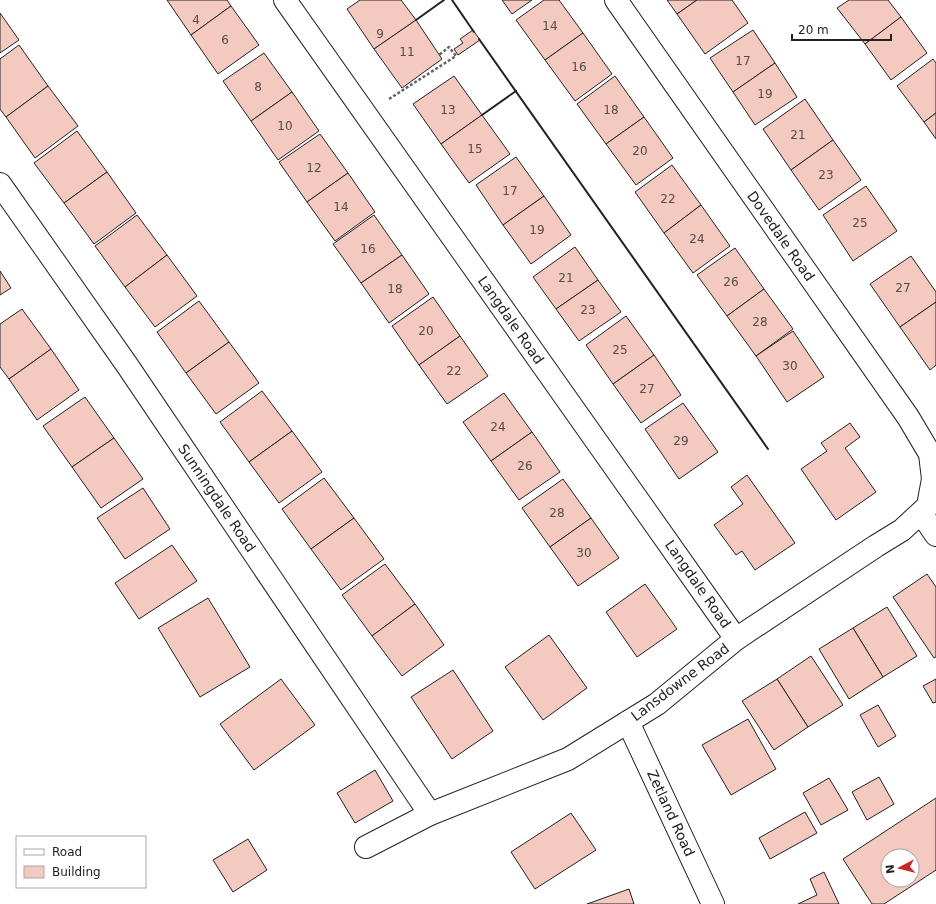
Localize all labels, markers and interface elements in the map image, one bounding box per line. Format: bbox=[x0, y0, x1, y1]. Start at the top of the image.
house number: 4 bbox=[192, 13, 200, 27]
scale bar bbox=[792, 16, 891, 42]
house number: 14 bbox=[542, 19, 558, 33]
text: 20 m bbox=[798, 23, 829, 37]
house number: 9 bbox=[376, 27, 384, 41]
house number: 6 bbox=[221, 33, 229, 47]
house number: 11 bbox=[399, 45, 415, 59]
house number: 17 bbox=[735, 54, 751, 68]
house number: 16 bbox=[571, 60, 587, 74]
house number: 8 bbox=[254, 80, 262, 94]
house number: 19 bbox=[757, 87, 773, 101]
house number: 13 bbox=[440, 103, 456, 117]
house number: 18 bbox=[603, 103, 619, 117]
house number: 10 bbox=[277, 119, 293, 133]
house number: 21 bbox=[790, 128, 806, 142]
house number: 15 bbox=[467, 142, 483, 156]
house number: 20 bbox=[632, 144, 648, 158]
house number: 12 bbox=[306, 161, 322, 175]
house number: 23 bbox=[818, 168, 834, 182]
house number: 17 bbox=[502, 184, 518, 198]
street label: Dovedale Road bbox=[744, 188, 818, 284]
house number: 22 bbox=[660, 192, 676, 206]
house number: 14 bbox=[333, 200, 349, 214]
house number: 25 bbox=[852, 216, 868, 230]
house number: 19 bbox=[529, 223, 545, 237]
house number: 24 bbox=[689, 232, 705, 246]
house number: 16 bbox=[360, 242, 376, 256]
house number: 21 bbox=[558, 271, 574, 285]
street label: Langdale Road bbox=[475, 273, 547, 367]
house number: 26 bbox=[723, 275, 739, 289]
house number: 27 bbox=[895, 281, 911, 295]
house number: 18 bbox=[387, 282, 403, 296]
house number: 23 bbox=[580, 303, 596, 317]
house number: 28 bbox=[752, 315, 768, 329]
house number: 20 bbox=[418, 324, 434, 338]
house number: 25 bbox=[612, 343, 628, 357]
house number: 30 bbox=[782, 359, 798, 373]
house number: 22 bbox=[446, 364, 462, 378]
house number: 27 bbox=[639, 382, 655, 396]
house number: 24 bbox=[490, 420, 506, 434]
house number: 29 bbox=[673, 434, 689, 448]
street label: Sunningdale Road bbox=[175, 441, 259, 555]
house number: 26 bbox=[517, 459, 533, 473]
house number: 28 bbox=[549, 506, 565, 520]
street label: Langdale Road bbox=[662, 537, 734, 631]
house number: 30 bbox=[576, 546, 592, 560]
street label: Lansdowne Road bbox=[628, 640, 732, 724]
street label: Zetland Road bbox=[644, 767, 698, 859]
legend bbox=[16, 836, 146, 888]
text: Road bbox=[52, 845, 82, 859]
north arrow bbox=[880, 848, 920, 888]
text: N bbox=[884, 864, 898, 875]
text: Building bbox=[52, 865, 101, 879]

